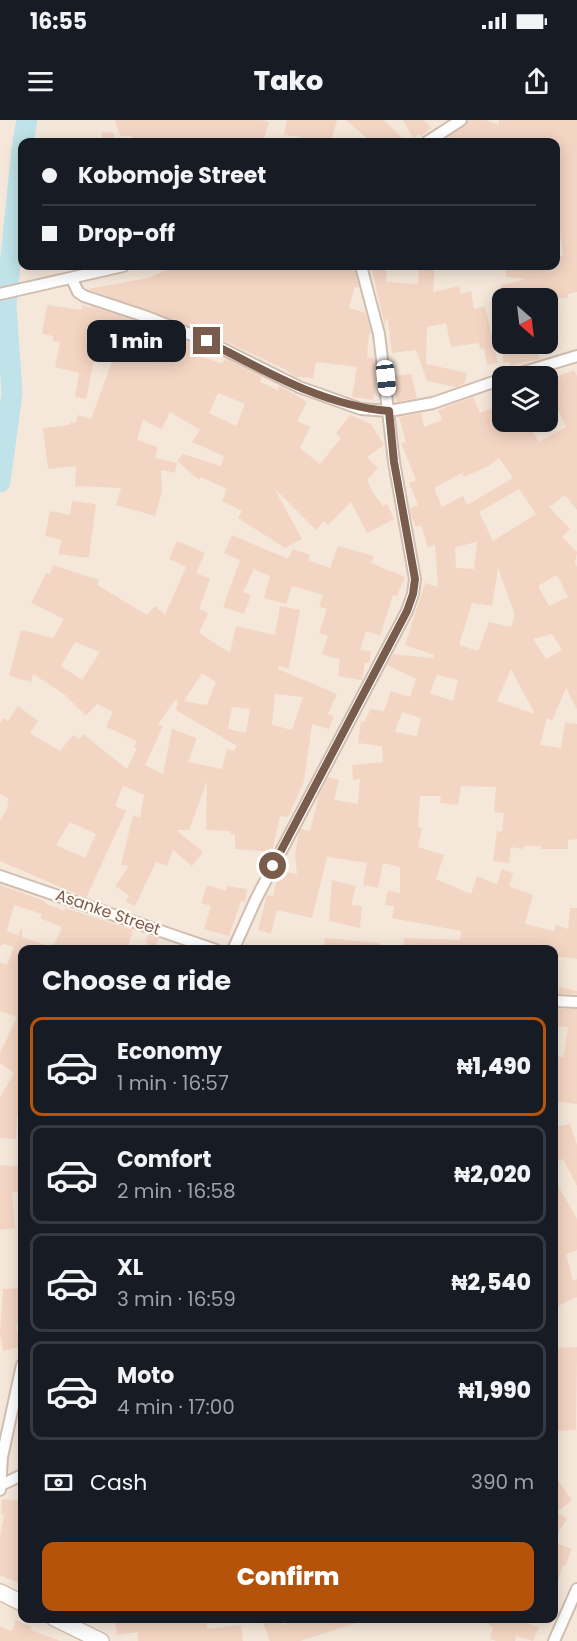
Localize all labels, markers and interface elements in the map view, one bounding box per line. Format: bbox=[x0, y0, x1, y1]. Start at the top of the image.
text: 16:55 bbox=[30, 6, 87, 37]
text: Tako bbox=[254, 62, 323, 99]
icon: menu bbox=[24, 65, 57, 98]
icon: share bbox=[520, 65, 553, 98]
text: Kobomoje Street bbox=[78, 160, 266, 191]
text: Drop-off bbox=[78, 218, 175, 249]
north arrow bbox=[492, 288, 558, 354]
map controls bbox=[492, 288, 558, 432]
callout: 1 min bbox=[87, 320, 186, 362]
text: 1 min bbox=[110, 327, 163, 355]
route end bbox=[193, 327, 220, 354]
car bbox=[375, 359, 397, 397]
button: layers bbox=[492, 366, 558, 432]
route start bbox=[259, 852, 286, 879]
street label: Asanke Street bbox=[52, 883, 164, 941]
text: Choose a ride bbox=[42, 962, 231, 999]
text: Economy bbox=[117, 1036, 222, 1067]
icon: car bbox=[45, 1040, 99, 1094]
text: ₦1,490 bbox=[457, 1051, 531, 1082]
text: 1 min · 16:57 bbox=[117, 1069, 229, 1097]
text: Comfort bbox=[117, 1144, 211, 1175]
icon: car bbox=[45, 1148, 99, 1202]
text: ₦2,020 bbox=[454, 1159, 531, 1190]
text: 2 min · 16:58 bbox=[117, 1177, 236, 1205]
text: XL bbox=[117, 1252, 143, 1283]
icon: car bbox=[45, 1256, 99, 1310]
text: ₦2,540 bbox=[452, 1267, 531, 1298]
text: 3 min · 16:59 bbox=[117, 1285, 236, 1313]
text: Moto bbox=[117, 1360, 174, 1391]
icon: car bbox=[45, 1364, 99, 1418]
text: ₦1,990 bbox=[459, 1375, 531, 1406]
text: 4 min · 17:00 bbox=[117, 1393, 235, 1421]
icon: cash bbox=[42, 1466, 75, 1499]
text: Cash bbox=[90, 1467, 147, 1498]
text: 390 m bbox=[471, 1468, 534, 1496]
button: Confirm bbox=[42, 1542, 534, 1611]

